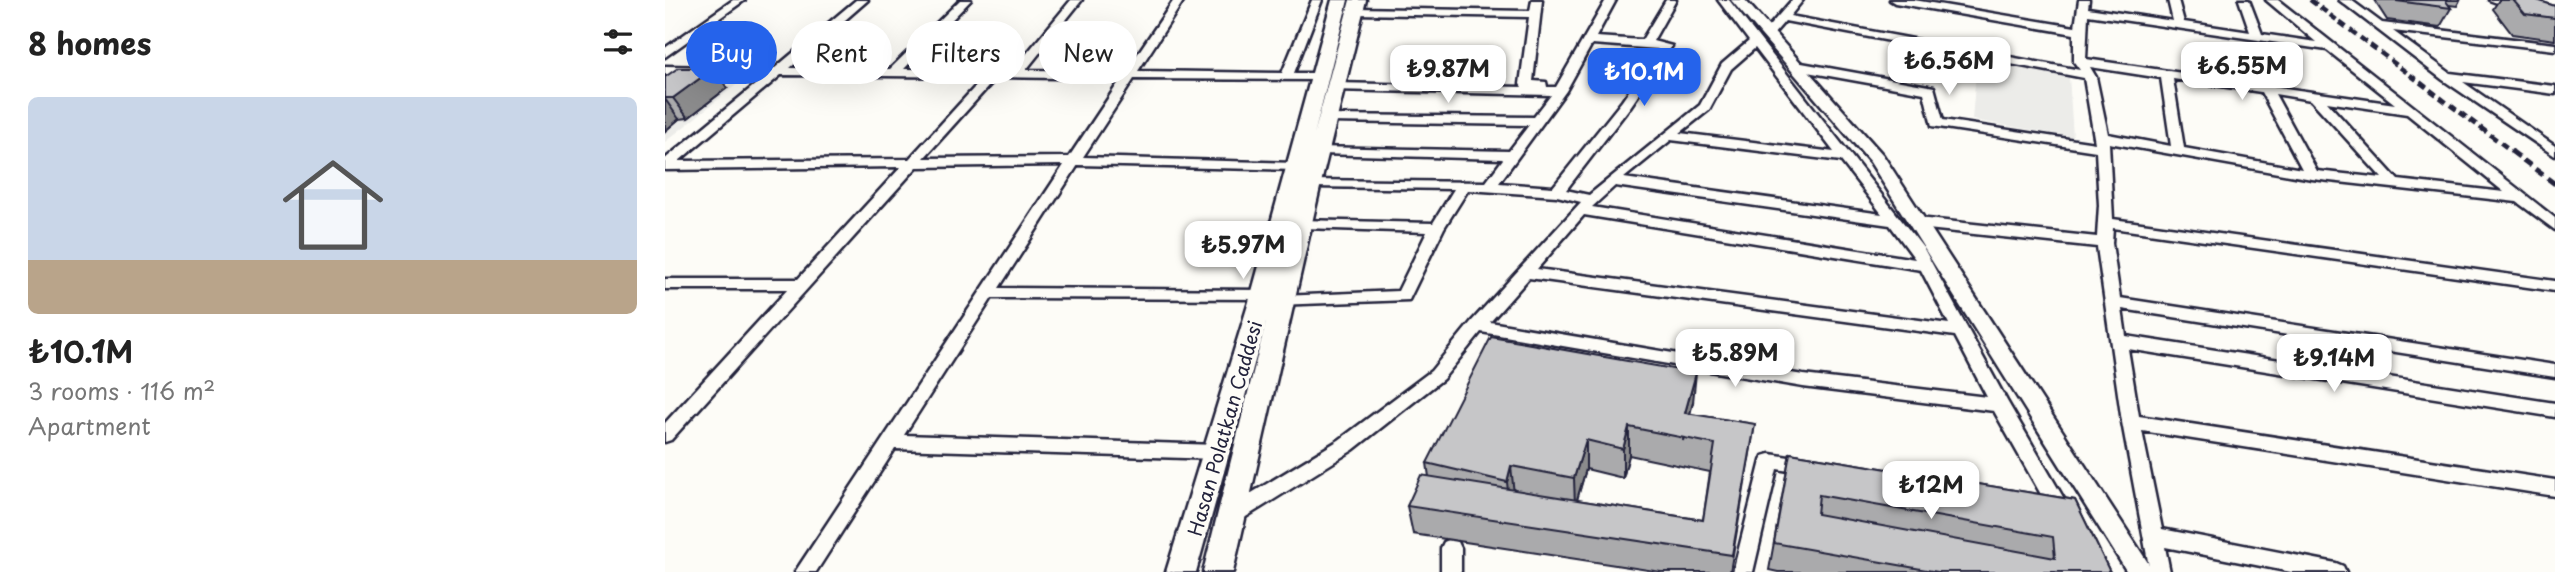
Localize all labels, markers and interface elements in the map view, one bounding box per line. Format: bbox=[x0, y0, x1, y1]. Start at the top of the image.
text: 8 homes bbox=[28, 20, 151, 65]
chip: Buy bbox=[686, 21, 777, 84]
chip: Rent bbox=[791, 21, 892, 84]
chip: Filters bbox=[906, 21, 1025, 84]
chip: New bbox=[1039, 21, 1137, 84]
icon: filters bbox=[599, 23, 637, 61]
pin: ₺6.56M bbox=[1892, 38, 2006, 97]
text: ₺6.56M bbox=[1904, 42, 1994, 77]
pin: ₺6.55M bbox=[2185, 42, 2299, 102]
pin: ₺9.87M bbox=[1391, 46, 1505, 105]
text: ₺6.55M bbox=[2197, 47, 2287, 82]
pin: ₺10.1M bbox=[1587, 48, 1701, 108]
text: ₺9.87M bbox=[1406, 50, 1490, 85]
text: ₺10.1M bbox=[1604, 53, 1684, 88]
icon: home bbox=[270, 142, 396, 268]
pin: ₺5.97M bbox=[1186, 222, 1300, 281]
text: ₺5.97M bbox=[1201, 226, 1285, 261]
street label: Hasan Polatkan Caddesi bbox=[1180, 317, 1268, 539]
text: ₺10.1M bbox=[28, 328, 133, 373]
pin: ₺5.89M bbox=[1678, 330, 1792, 389]
text: ₺5.89M bbox=[1691, 334, 1779, 369]
pin: ₺9.14M bbox=[2277, 334, 2391, 394]
text: ₺9.14M bbox=[2293, 339, 2375, 374]
text: 3 rooms · 116 m² bbox=[28, 373, 215, 408]
text: Apartment bbox=[28, 408, 151, 443]
pin: ₺12M bbox=[1890, 462, 1972, 521]
text: ₺12M bbox=[1898, 466, 1964, 501]

